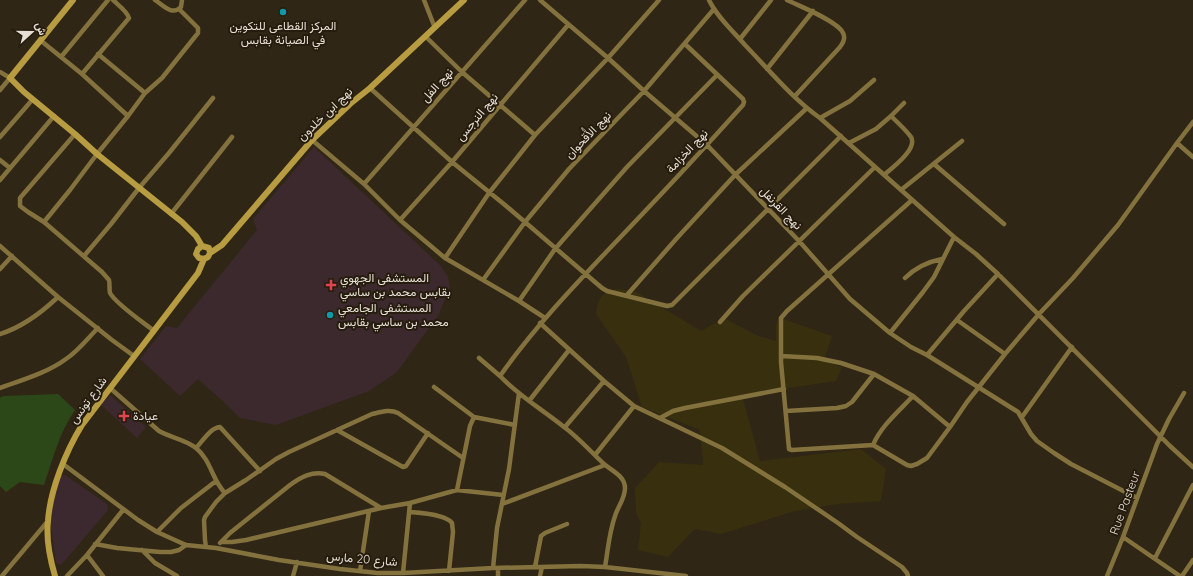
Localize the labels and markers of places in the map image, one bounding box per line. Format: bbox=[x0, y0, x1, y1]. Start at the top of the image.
marker: المركز القطاعى للتكوين في الصيانة بقابس bbox=[278, 7, 288, 17]
place label: المركز القطاعى للتكوين في الصيانة بقابس bbox=[230, 18, 336, 50]
place label: المستشفى الجهوي بقابس محمد بن ساسي bbox=[340, 270, 451, 302]
marker: المستشفى الجهوي بقابس محمد بن ساسي bbox=[325, 279, 337, 291]
place label: المستشفى الجامعي محمد بن ساسي بقابس bbox=[338, 300, 449, 332]
marker: المستشفى الجامعي محمد بن ساسي بقابس bbox=[325, 310, 335, 320]
place label: عيادة bbox=[133, 408, 158, 423]
marker: عيادة bbox=[118, 410, 130, 422]

